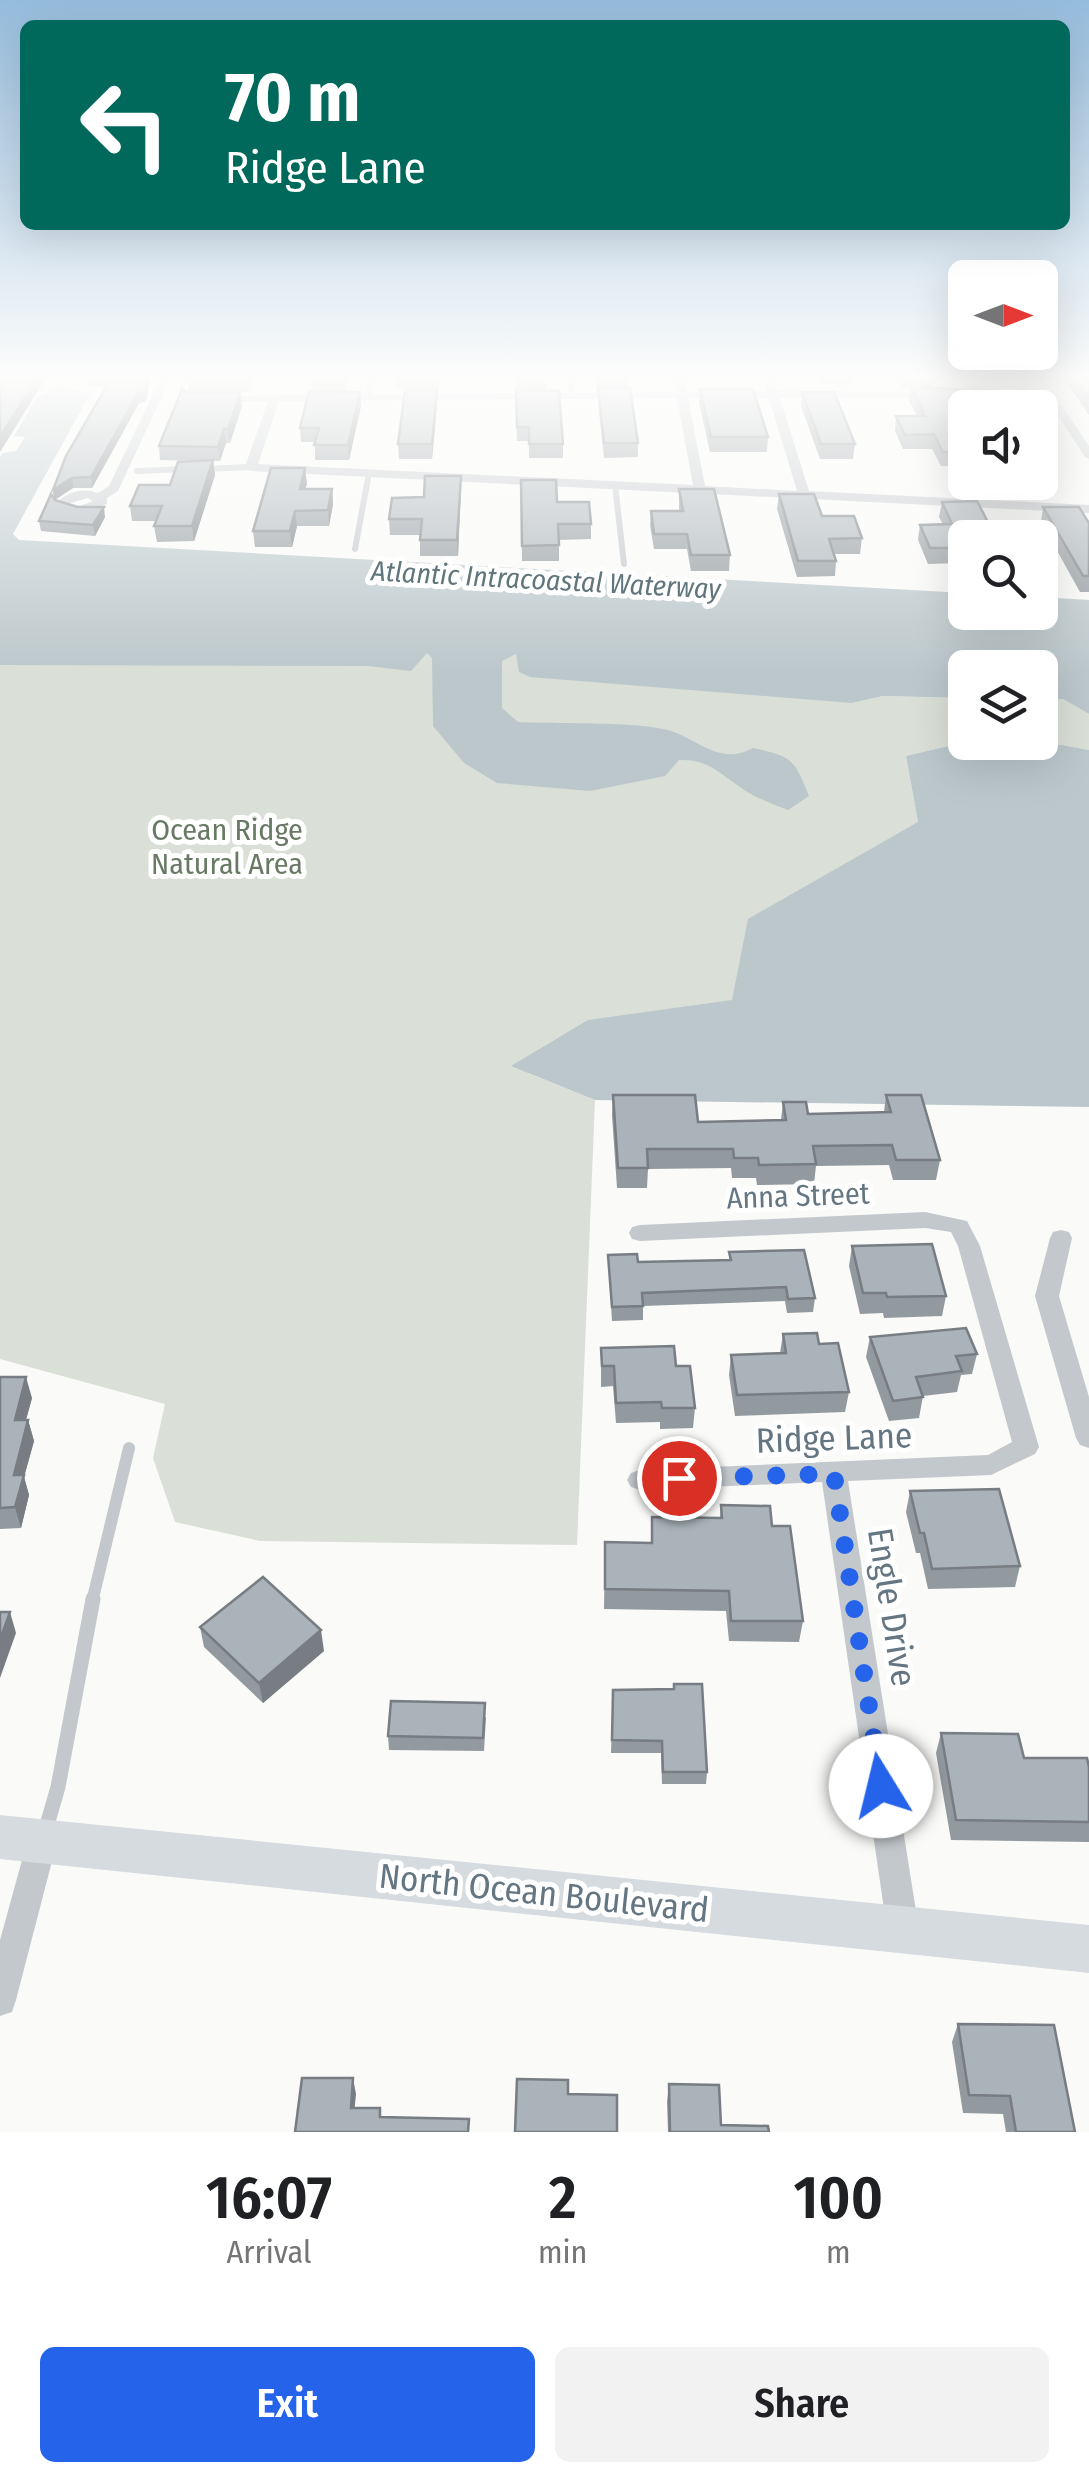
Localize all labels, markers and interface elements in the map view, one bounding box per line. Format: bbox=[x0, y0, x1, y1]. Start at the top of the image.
text: 70 m bbox=[225, 56, 360, 140]
icon: left bbox=[60, 60, 190, 190]
text: Ridge Lane bbox=[225, 141, 426, 195]
north arrow bbox=[948, 260, 1058, 370]
map controls bbox=[948, 260, 1058, 760]
button: sound bbox=[948, 390, 1058, 500]
button: search bbox=[948, 520, 1058, 630]
water label: Atlantic Intracoastal Waterway bbox=[369, 554, 723, 606]
button: layers bbox=[948, 650, 1058, 760]
park label: Ocean Ridge Natural Area bbox=[151, 812, 303, 882]
street label: Anna Street bbox=[726, 1176, 870, 1216]
street label: Ridge Lane bbox=[755, 1414, 913, 1462]
pin bbox=[637, 1436, 722, 1521]
icon: arrive bbox=[652, 1451, 707, 1506]
street label: Engle Drive bbox=[859, 1525, 925, 1689]
position arrow bbox=[829, 1734, 933, 1838]
street label: North Ocean Boulevard bbox=[377, 1855, 711, 1931]
text: 16:07 bbox=[206, 2162, 332, 2234]
text: 2 bbox=[549, 2162, 576, 2234]
text: 100 bbox=[793, 2162, 883, 2234]
text: Arrival bbox=[227, 2233, 311, 2271]
text: min bbox=[538, 2233, 587, 2271]
text: m bbox=[826, 2233, 851, 2271]
button: Exit bbox=[40, 2347, 535, 2462]
button: Share bbox=[555, 2347, 1049, 2462]

